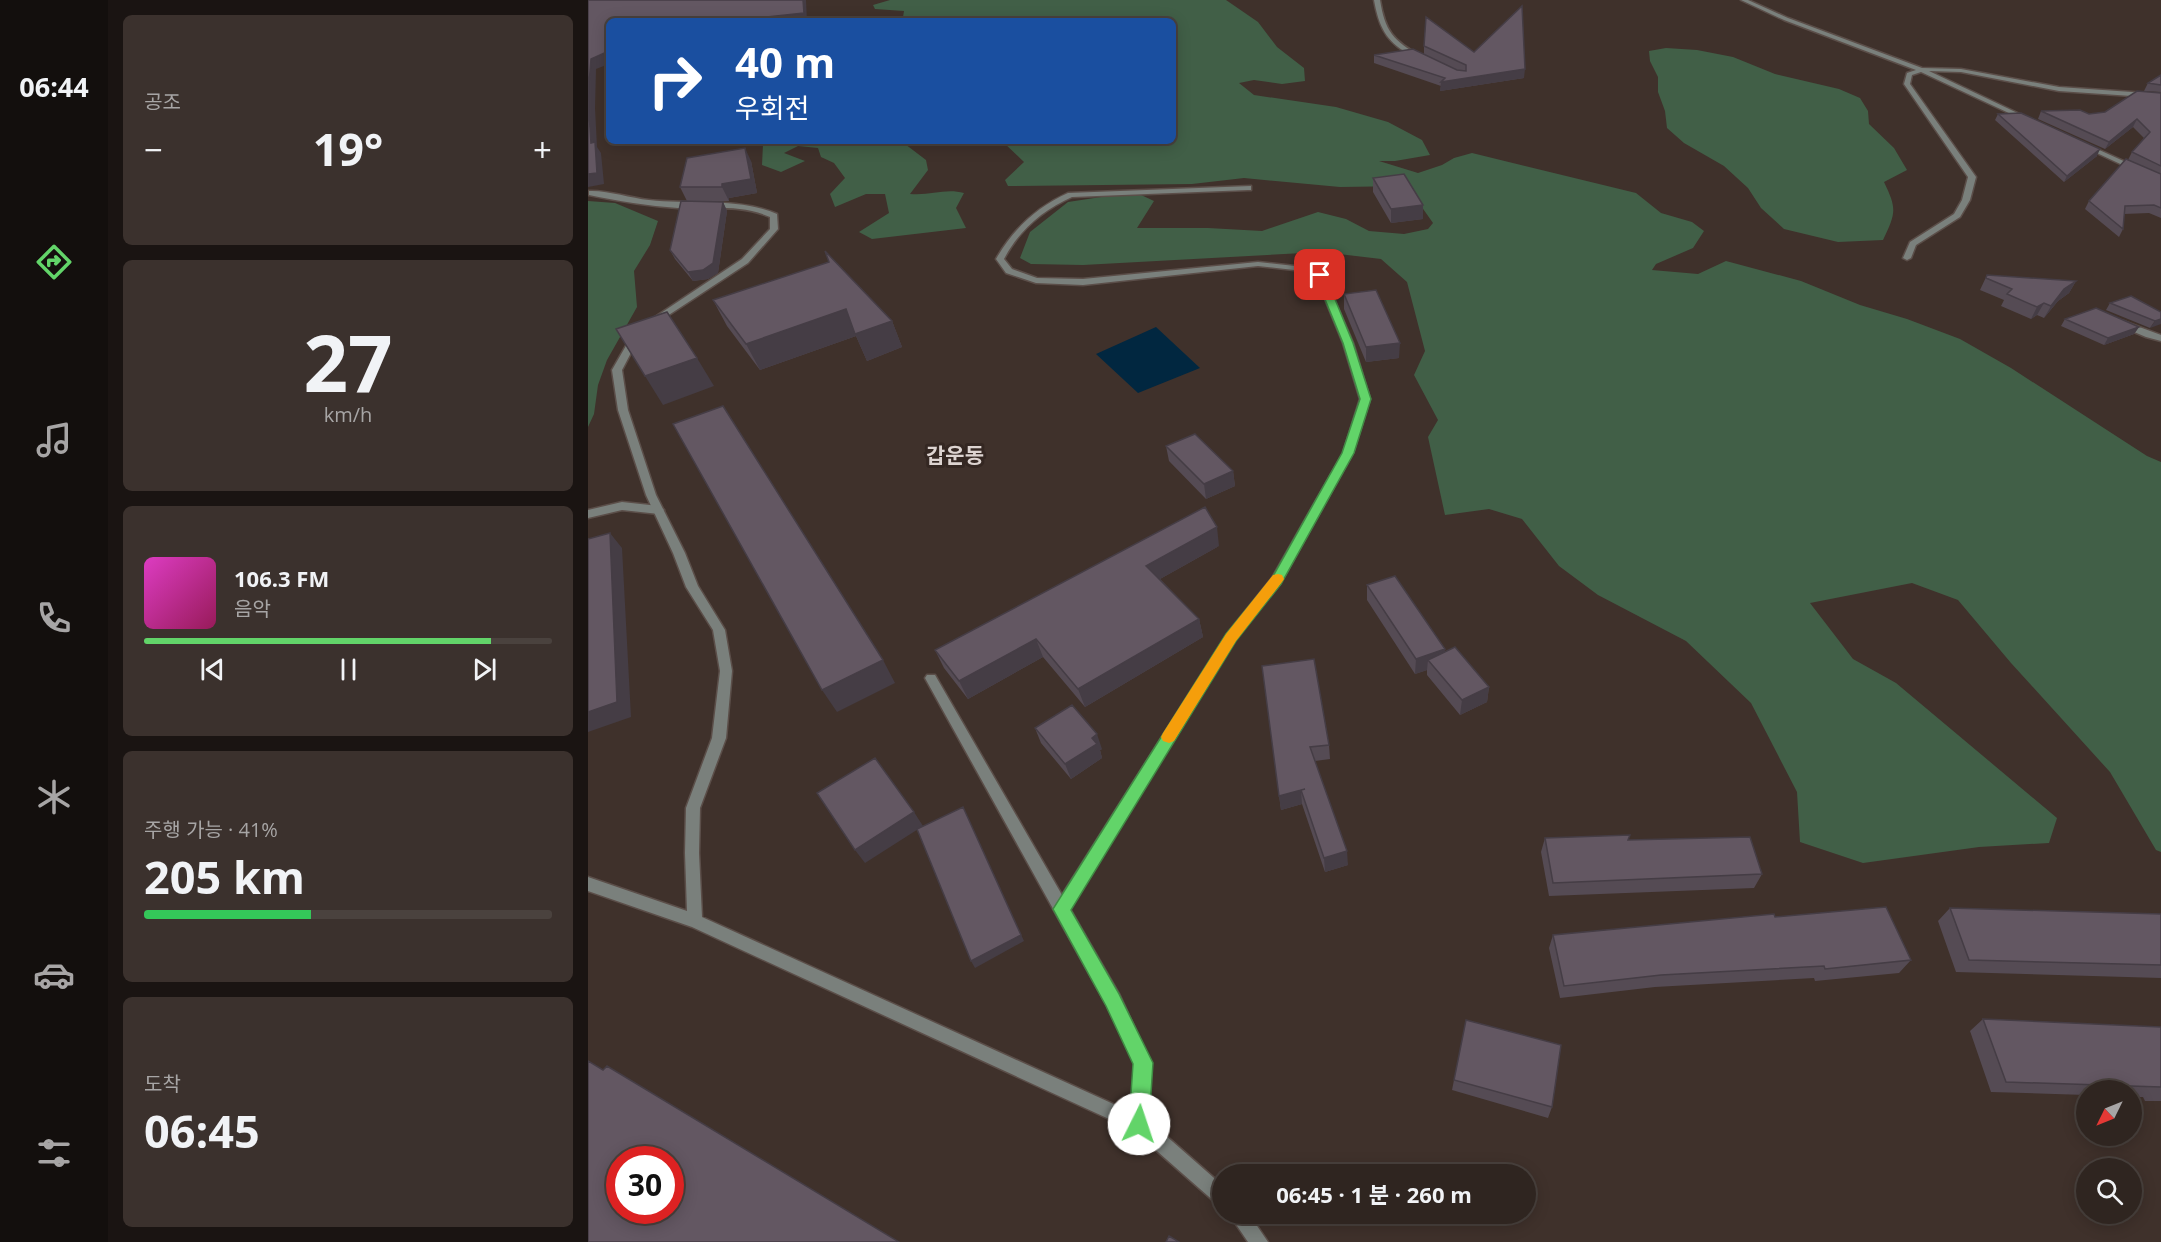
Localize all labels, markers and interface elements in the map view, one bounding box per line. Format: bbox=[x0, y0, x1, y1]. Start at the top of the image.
text: 40 m bbox=[735, 33, 835, 90]
icon: right bbox=[636, 42, 714, 120]
text: 06:44 bbox=[19, 68, 89, 105]
text: 공조 bbox=[144, 88, 181, 115]
text: 우회전 bbox=[735, 89, 810, 126]
text: 19° bbox=[313, 118, 383, 179]
text: − bbox=[144, 127, 163, 172]
text: + bbox=[533, 127, 552, 172]
icon: directions bbox=[33, 241, 75, 283]
pin bbox=[1294, 249, 1345, 300]
icon: arrive bbox=[1303, 258, 1336, 291]
text: 27 bbox=[303, 309, 393, 415]
text: km/h bbox=[324, 401, 372, 428]
icon: music bbox=[33, 419, 75, 461]
district label: 갑운동 bbox=[926, 441, 984, 469]
text: 106.3 FM bbox=[234, 563, 329, 593]
text: 음악 bbox=[234, 595, 271, 622]
icon: phone bbox=[33, 597, 75, 639]
icon: previous bbox=[196, 653, 229, 686]
icon: pause bbox=[332, 653, 365, 686]
icon: next bbox=[468, 653, 501, 686]
icon: climate bbox=[33, 776, 75, 818]
text: 주행 가능 · 41% bbox=[144, 816, 278, 843]
text: 205 km bbox=[144, 846, 305, 907]
icon: car bbox=[33, 954, 75, 996]
text: 도착 bbox=[144, 1070, 181, 1097]
north arrow bbox=[2076, 1080, 2142, 1146]
map controls bbox=[2076, 1080, 2142, 1224]
position arrow bbox=[1107, 1092, 1171, 1156]
text: 06:45 bbox=[144, 1100, 260, 1161]
icon: filters bbox=[33, 1132, 75, 1174]
speed limit sign: 30 bbox=[606, 1146, 684, 1224]
button: search bbox=[2076, 1158, 2142, 1224]
text: 06:45 · 1 분 · 260 m bbox=[1276, 1179, 1472, 1209]

